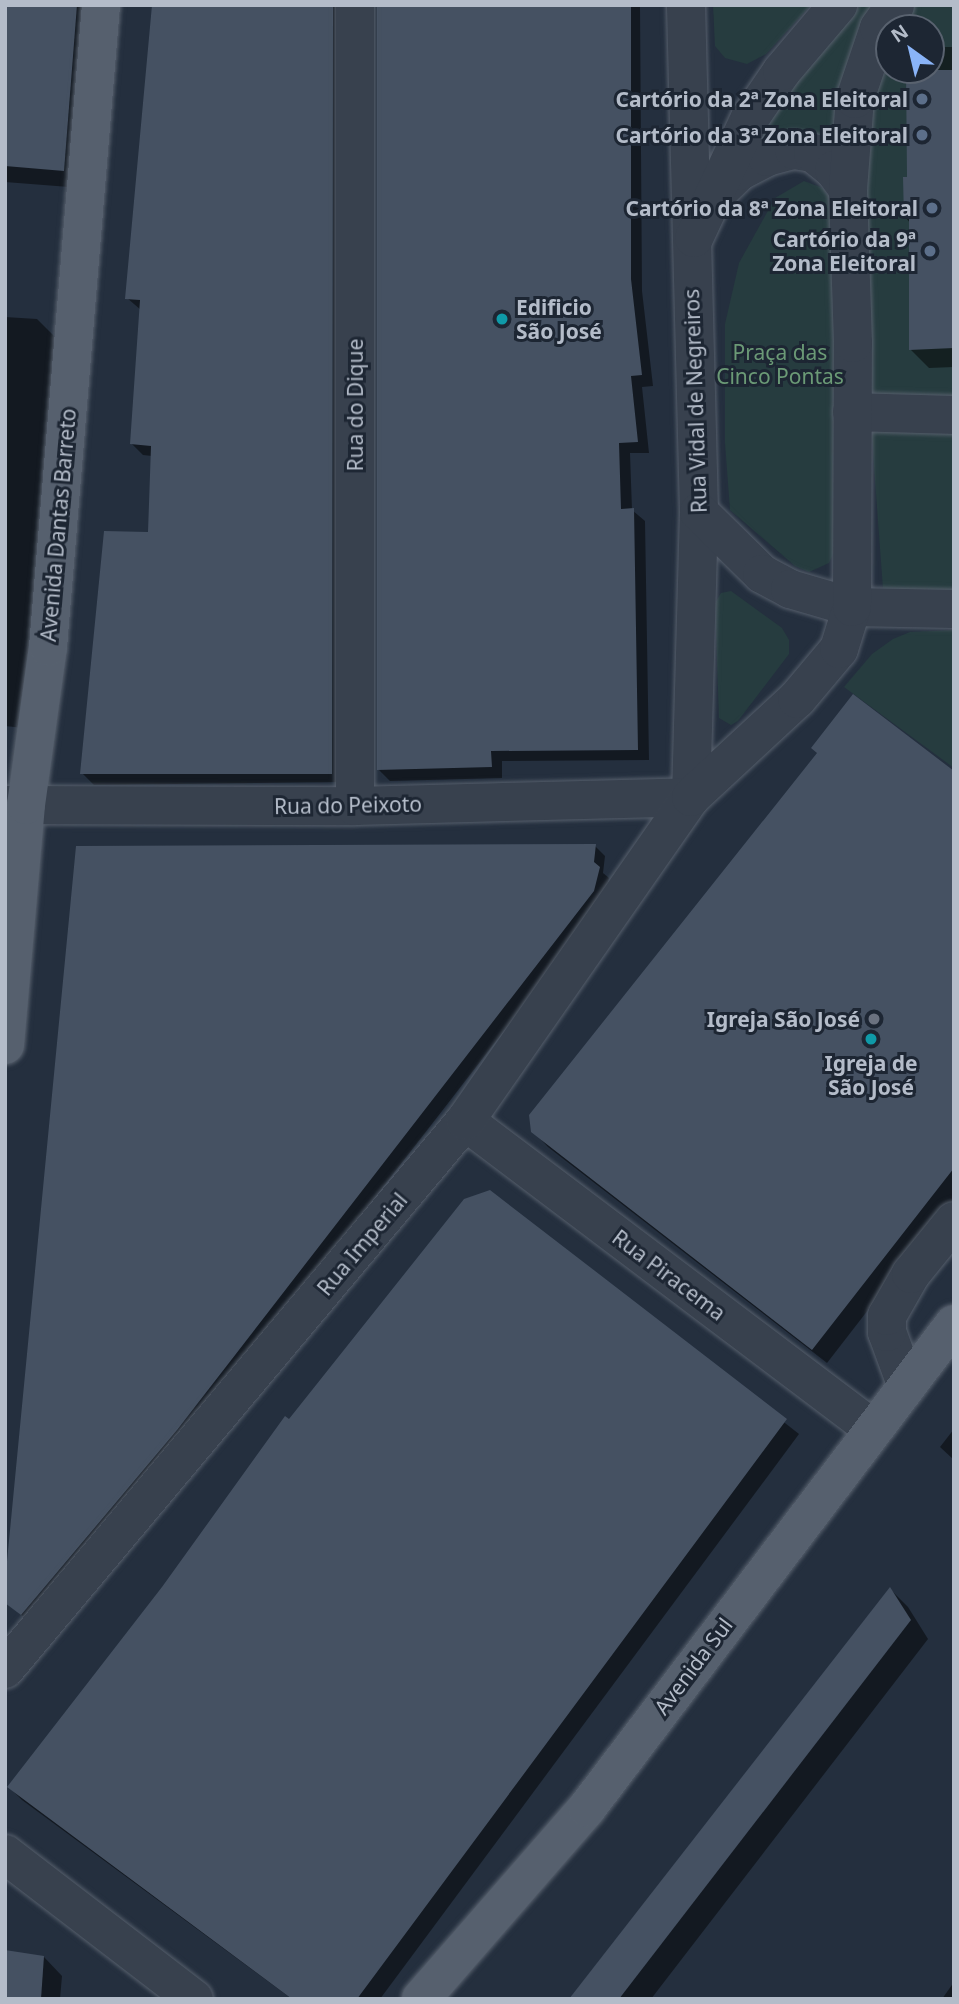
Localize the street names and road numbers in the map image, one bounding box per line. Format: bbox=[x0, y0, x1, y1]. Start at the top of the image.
street label: Rua Vidal de Negreiros bbox=[678, 288, 712, 514]
street label: Rua do Dique bbox=[342, 339, 368, 471]
street label: Avenida Dantas Barreto bbox=[35, 407, 81, 643]
street label: Rua do Peixoto bbox=[274, 791, 422, 819]
street label: Rua Imperial bbox=[312, 1188, 412, 1300]
street label: Rua Piracema bbox=[608, 1224, 730, 1326]
street label: Avenida Sul bbox=[649, 1613, 737, 1719]

